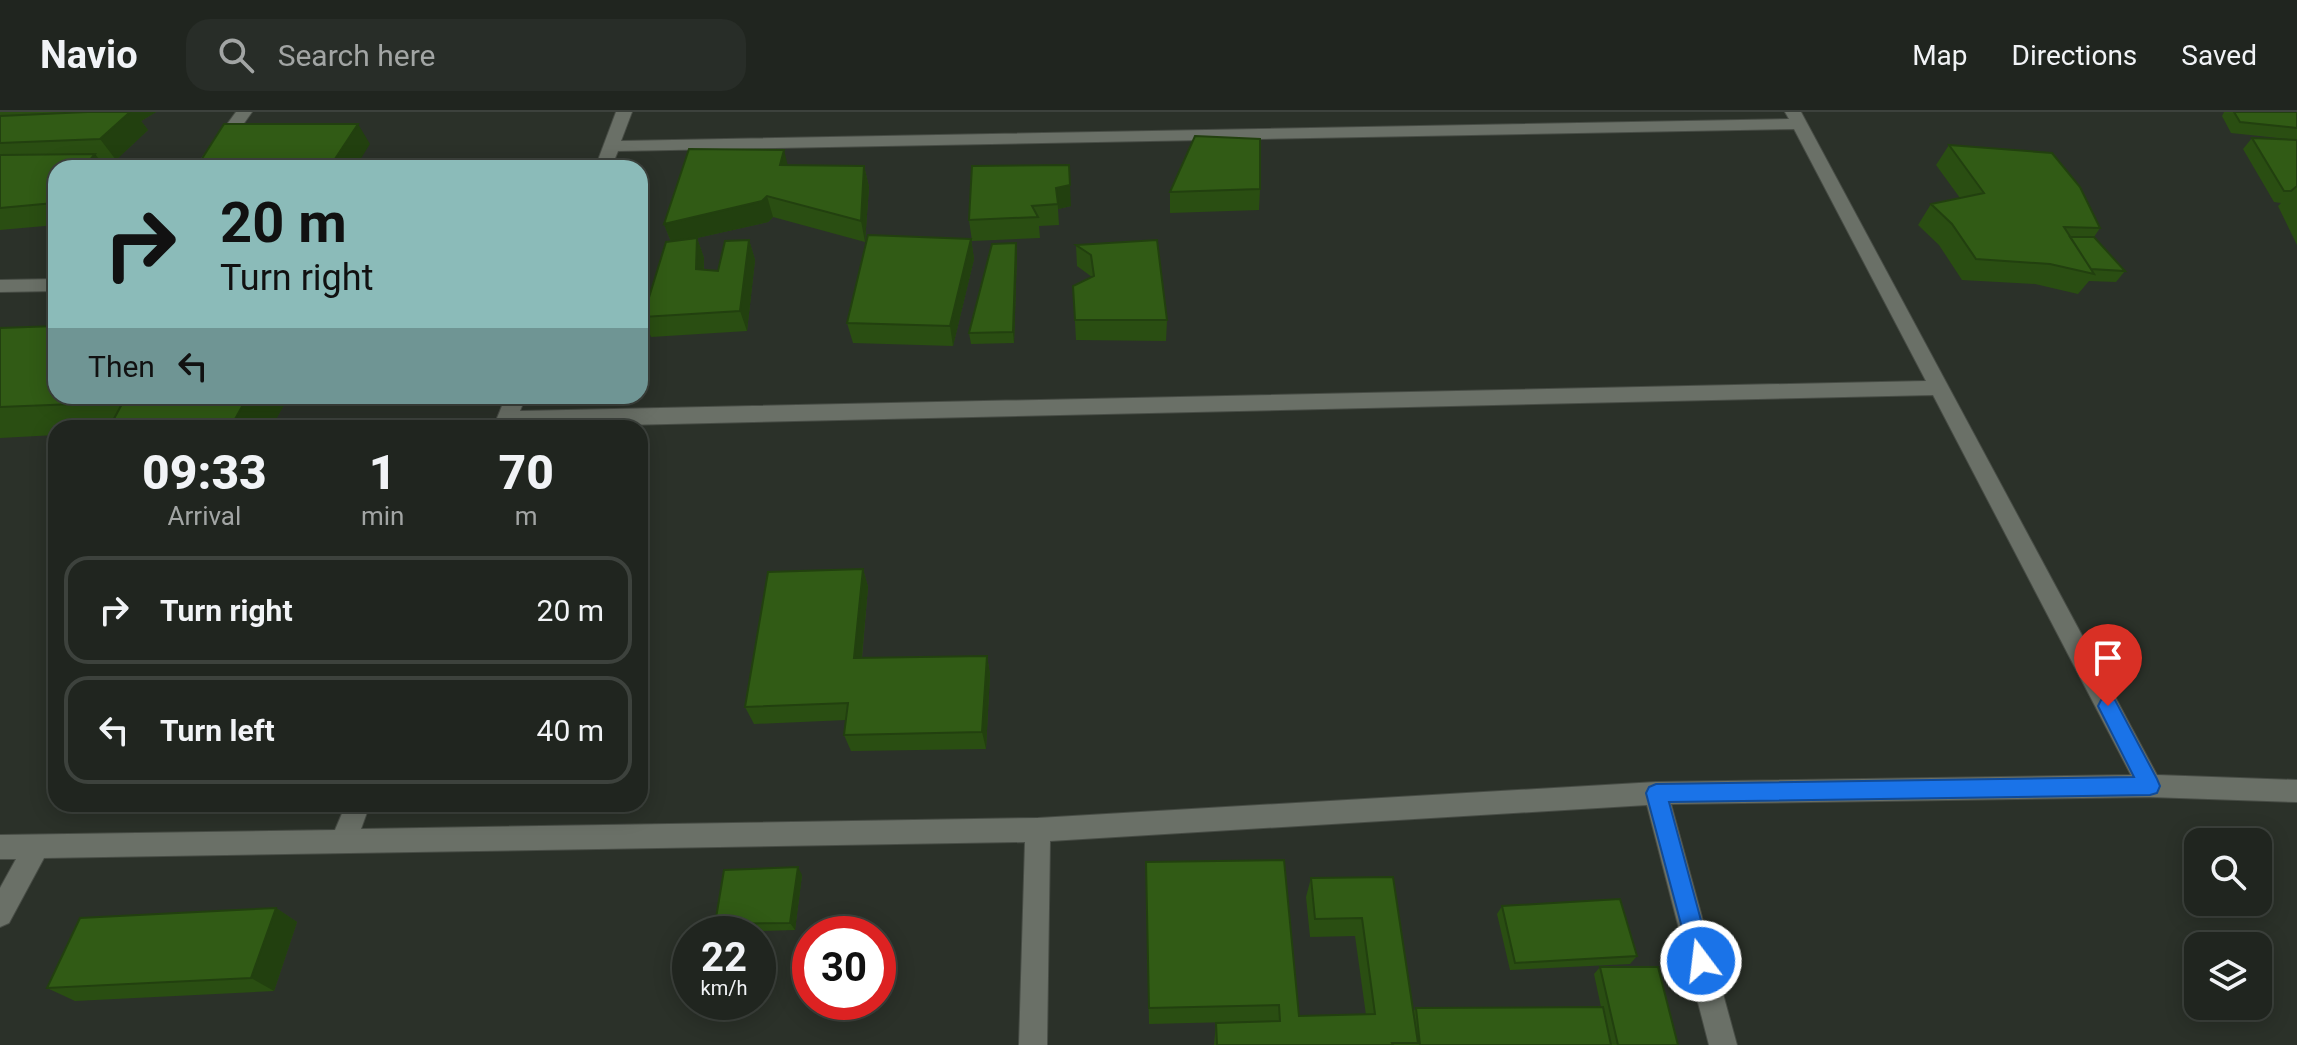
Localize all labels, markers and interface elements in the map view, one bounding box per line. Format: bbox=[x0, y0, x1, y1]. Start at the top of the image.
search box bbox=[186, 19, 746, 91]
text: Navio bbox=[40, 33, 138, 77]
icon: search bbox=[214, 33, 258, 77]
text: Search here bbox=[278, 38, 435, 73]
text: Map bbox=[1912, 39, 1968, 72]
text: Directions bbox=[2012, 39, 2137, 72]
text: Saved bbox=[2181, 39, 2257, 72]
text: 20 m bbox=[220, 190, 347, 256]
icon: right bbox=[88, 192, 192, 296]
text: Turn right bbox=[220, 257, 373, 299]
icon: left bbox=[171, 344, 215, 388]
text: Then bbox=[88, 349, 155, 384]
text: 09:33 bbox=[142, 444, 267, 501]
text: 1 bbox=[369, 444, 396, 501]
text: 70 bbox=[499, 444, 554, 501]
text: Arrival bbox=[168, 501, 241, 531]
text: min bbox=[361, 501, 404, 531]
text: m bbox=[515, 501, 538, 531]
icon: right bbox=[92, 588, 136, 632]
text: Turn right bbox=[160, 593, 293, 628]
text: 20 m bbox=[537, 593, 604, 628]
pin bbox=[2074, 624, 2142, 706]
icon: arrive bbox=[2086, 636, 2130, 680]
icon: left bbox=[92, 708, 136, 752]
text: Turn left bbox=[160, 713, 275, 748]
text: 40 m bbox=[537, 713, 604, 748]
map controls bbox=[2184, 828, 2272, 1020]
button: search bbox=[2184, 828, 2272, 916]
speed limit sign: 30 bbox=[792, 916, 896, 1020]
position arrow bbox=[1659, 919, 1743, 1003]
button: layers bbox=[2184, 932, 2272, 1020]
text: 22 bbox=[701, 934, 747, 981]
text: km/h bbox=[701, 976, 747, 1000]

